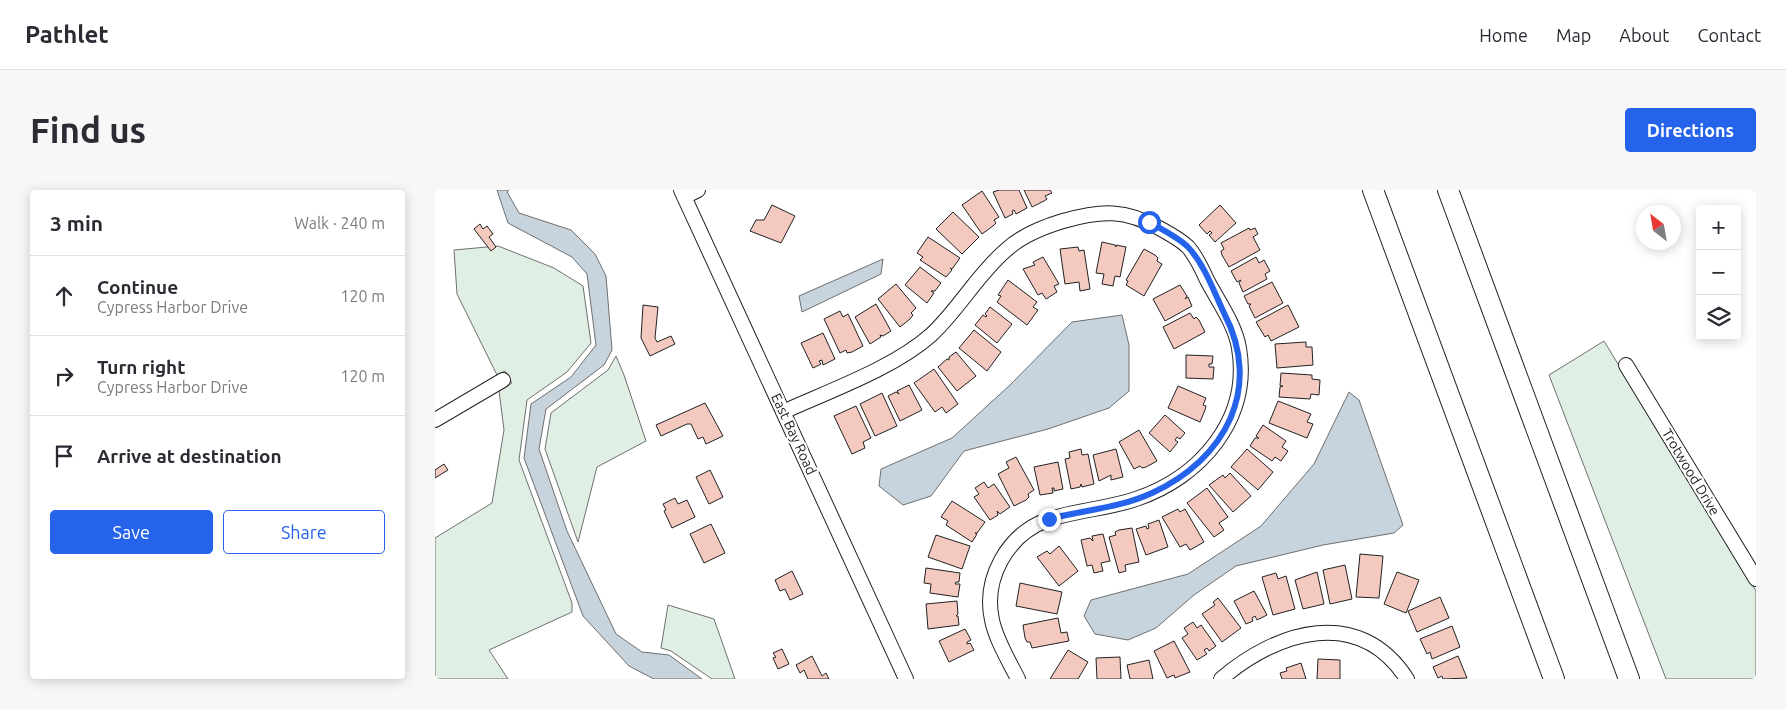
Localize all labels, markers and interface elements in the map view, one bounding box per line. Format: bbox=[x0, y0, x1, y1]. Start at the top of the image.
text: Pathlet bbox=[25, 21, 109, 48]
text: Home bbox=[1479, 25, 1528, 45]
text: Map bbox=[1556, 25, 1591, 45]
text: About bbox=[1619, 25, 1669, 45]
text: Contact bbox=[1697, 25, 1761, 45]
button: Directions bbox=[1625, 108, 1756, 152]
text: Find us bbox=[30, 110, 146, 150]
north arrow bbox=[1636, 205, 1681, 250]
map controls bbox=[1696, 205, 1741, 340]
button: + bbox=[1696, 205, 1741, 250]
text: 3 min bbox=[50, 211, 103, 235]
route start bbox=[1138, 211, 1161, 234]
text: Walk · 240 m bbox=[294, 214, 385, 232]
button: − bbox=[1696, 250, 1741, 295]
text: Continue bbox=[97, 276, 178, 298]
icon: ahead bbox=[50, 282, 78, 310]
text: 120 m bbox=[340, 287, 385, 305]
button: layers bbox=[1696, 295, 1741, 340]
text: Cypress Harbor Drive bbox=[97, 298, 248, 316]
text: Turn right bbox=[97, 356, 185, 378]
icon: right bbox=[50, 362, 78, 390]
text: 120 m bbox=[340, 367, 385, 385]
text: Cypress Harbor Drive bbox=[97, 378, 248, 396]
street label: East Bay Road bbox=[768, 391, 820, 477]
street label: Trotwood Drive bbox=[1659, 426, 1723, 518]
icon: arrive bbox=[50, 442, 78, 470]
text: Arrive at destination bbox=[97, 445, 282, 467]
route end bbox=[1038, 508, 1061, 531]
button: Save bbox=[50, 510, 213, 554]
button: Share bbox=[223, 510, 385, 554]

